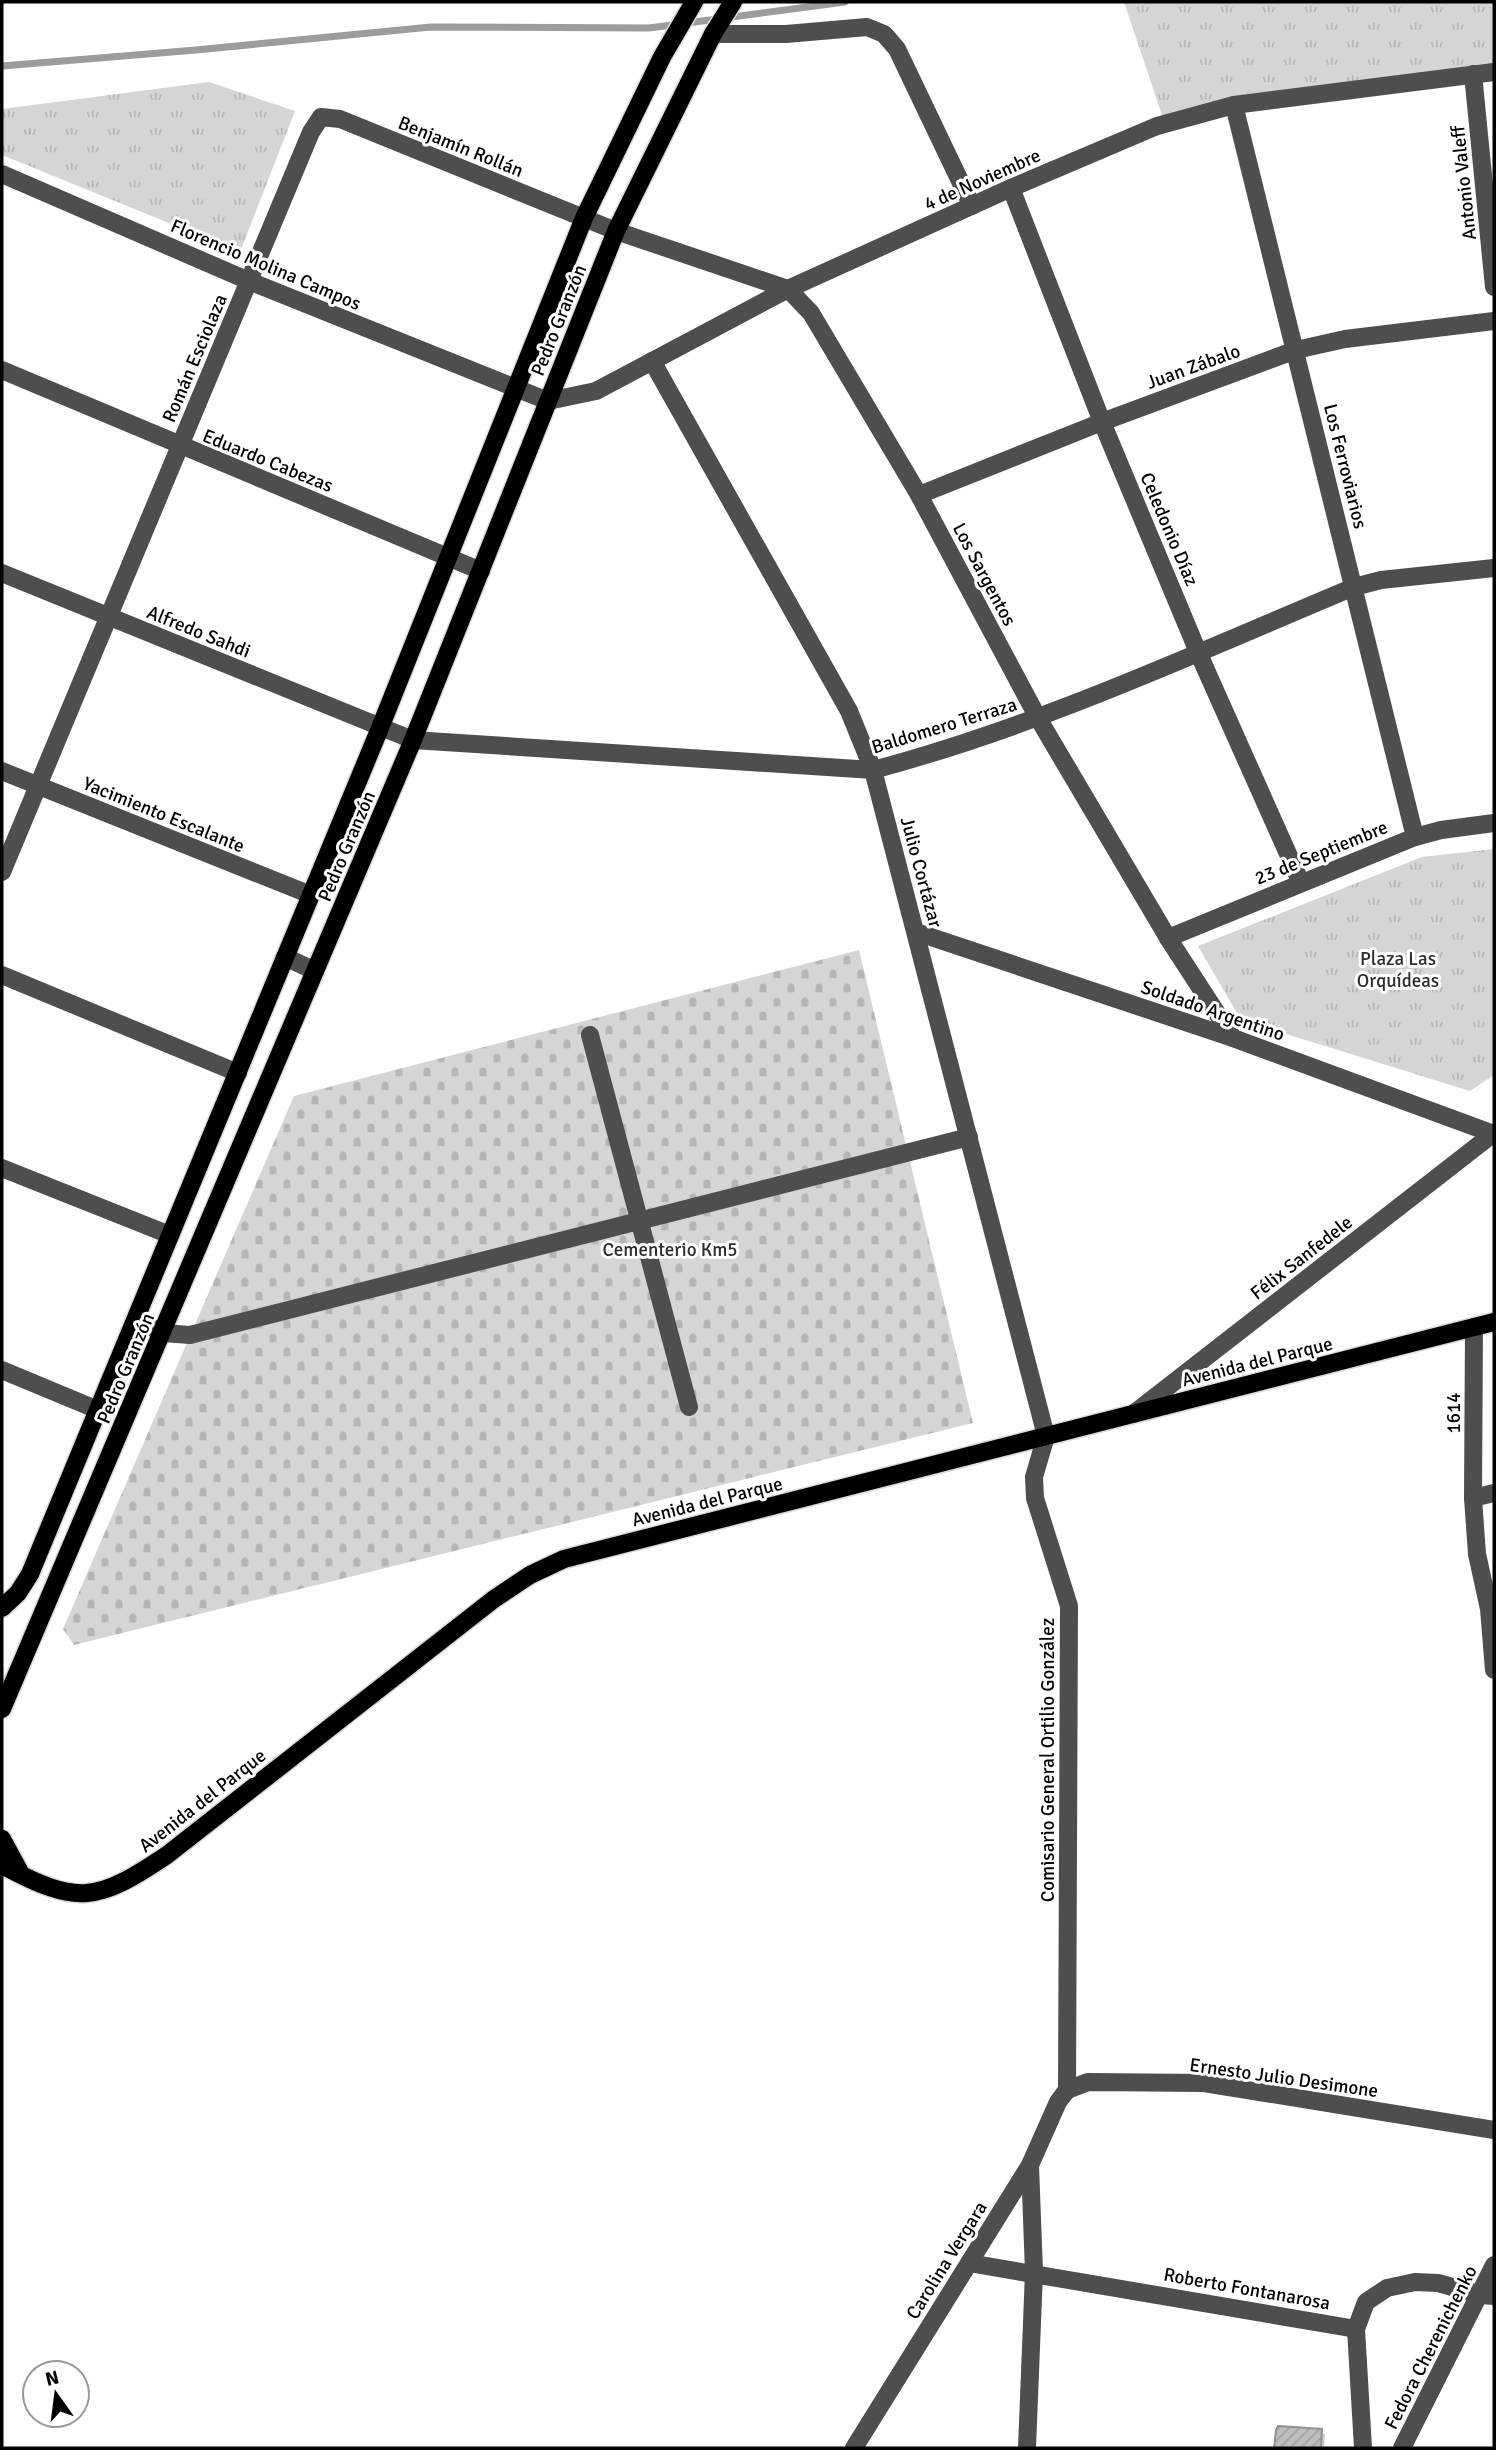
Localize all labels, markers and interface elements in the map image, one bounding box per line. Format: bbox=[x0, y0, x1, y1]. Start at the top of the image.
street label: Benjamín Rollán bbox=[394, 111, 527, 183]
street label: Antonio Valeff bbox=[1446, 124, 1482, 241]
street label: 4 de Noviembre bbox=[920, 143, 1044, 216]
street label: Florencio Molina Campos bbox=[167, 214, 364, 316]
street label: Pedro Granzón bbox=[526, 261, 592, 380]
street label: Román Esciolaza bbox=[157, 291, 233, 426]
street label: Juan Zábalo bbox=[1143, 339, 1244, 395]
street label: Los Ferroviarios bbox=[1318, 401, 1372, 531]
street label: Eduardo Cabezas bbox=[199, 424, 336, 498]
street label: Celedonio Díaz bbox=[1134, 469, 1204, 590]
street label: Los Sargentos bbox=[947, 519, 1021, 630]
street label: Alfredo Sahdi bbox=[143, 600, 254, 664]
street label: Baldomero Terraza bbox=[869, 692, 1020, 759]
street label: Yacimiento Escalante bbox=[79, 771, 248, 858]
street label: Pedro Granzón bbox=[313, 787, 381, 905]
street label: Julio Cortázar bbox=[895, 814, 947, 930]
street label: 23 de Septiembre bbox=[1251, 815, 1391, 891]
park label: Plaza Las Orquídeas bbox=[1357, 947, 1439, 993]
street label: Soldado Argentino bbox=[1138, 975, 1288, 1047]
street label: Félix Sanfedele bbox=[1246, 1210, 1357, 1305]
park label: Cementerio Km5 bbox=[602, 1238, 738, 1262]
street label: Pedro Granzón bbox=[92, 1309, 160, 1427]
street label: Avenida del Parque bbox=[1179, 1332, 1335, 1392]
street label: 1614 bbox=[1442, 1392, 1466, 1434]
street label: Avenida del Parque bbox=[629, 1472, 785, 1532]
street label: Comisario General Ortilio González bbox=[1036, 1618, 1060, 1902]
street label: Avenida del Parque bbox=[134, 1744, 271, 1858]
street label: Ernesto Julio Desimone bbox=[1188, 2053, 1380, 2103]
street label: Carolina Vergara bbox=[901, 2197, 993, 2324]
street label: Fedora Cherenichenko bbox=[1379, 2261, 1483, 2433]
street label: Roberto Fontanarosa bbox=[1162, 2263, 1332, 2315]
north arrow bbox=[21, 2359, 91, 2429]
text: N bbox=[43, 2365, 61, 2392]

